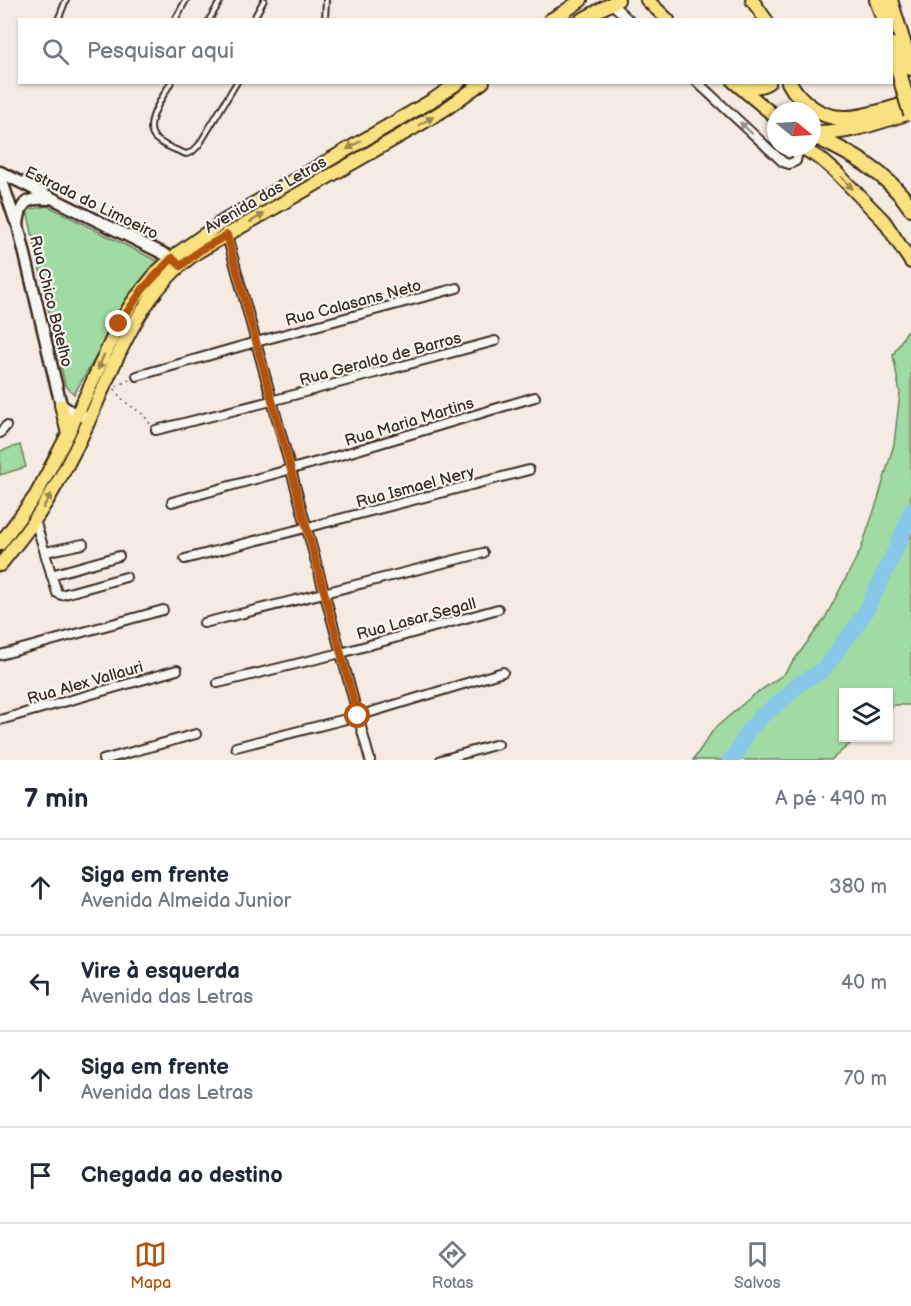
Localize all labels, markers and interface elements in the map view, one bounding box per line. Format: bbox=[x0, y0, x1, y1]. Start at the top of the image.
search box bbox=[18, 18, 893, 84]
icon: search bbox=[39, 35, 72, 68]
text: Pesquisar aqui bbox=[87, 38, 234, 65]
north arrow bbox=[767, 102, 821, 156]
one-way arrow bbox=[418, 115, 434, 126]
one-way arrow bbox=[739, 122, 753, 136]
one-way arrow bbox=[345, 140, 362, 150]
street label: Avenida das Letras bbox=[201, 153, 330, 238]
street label: Estrada do Limoeiro bbox=[22, 163, 161, 244]
one-way arrow bbox=[839, 176, 853, 190]
one-way arrow bbox=[249, 213, 266, 223]
street label: Rua Chico Botelho bbox=[25, 234, 76, 369]
street label: Rua Calasans Neto bbox=[283, 276, 423, 331]
route end bbox=[105, 310, 131, 336]
street label: Rua Geraldo de Barros bbox=[297, 329, 464, 390]
one-way arrow bbox=[96, 353, 105, 371]
street label: Rua Maria Martins bbox=[343, 394, 476, 451]
street label: Rua Ismael Nery bbox=[354, 462, 477, 512]
one-way arrow bbox=[41, 493, 52, 509]
street label: Rua Lasar Segall bbox=[355, 594, 478, 645]
street label: Rua Alex Vallauri bbox=[25, 658, 146, 709]
map controls bbox=[839, 688, 893, 742]
button: layers bbox=[839, 688, 893, 742]
route start bbox=[344, 702, 370, 728]
text: 7 min bbox=[24, 784, 88, 815]
text: A pé · 490 m bbox=[775, 787, 887, 811]
text: Siga em frente bbox=[81, 862, 229, 889]
icon: ahead bbox=[24, 871, 57, 904]
text: 380 m bbox=[829, 875, 887, 899]
text: Avenida Almeida Junior bbox=[81, 889, 291, 913]
text: Vire à esquerda bbox=[81, 958, 240, 985]
icon: left bbox=[24, 967, 57, 1000]
text: 40 m bbox=[841, 971, 887, 995]
text: Avenida das Letras bbox=[81, 985, 253, 1009]
text: Siga em frente bbox=[81, 1054, 229, 1081]
icon: ahead bbox=[24, 1063, 57, 1096]
text: 70 m bbox=[843, 1067, 887, 1091]
text: Avenida das Letras bbox=[81, 1081, 253, 1105]
icon: arrive bbox=[24, 1159, 57, 1192]
text: Chegada ao destino bbox=[81, 1162, 283, 1189]
tab: Mapa bbox=[130, 1238, 171, 1293]
tab: Rotas bbox=[432, 1238, 474, 1293]
tab: Salvos bbox=[734, 1238, 781, 1293]

